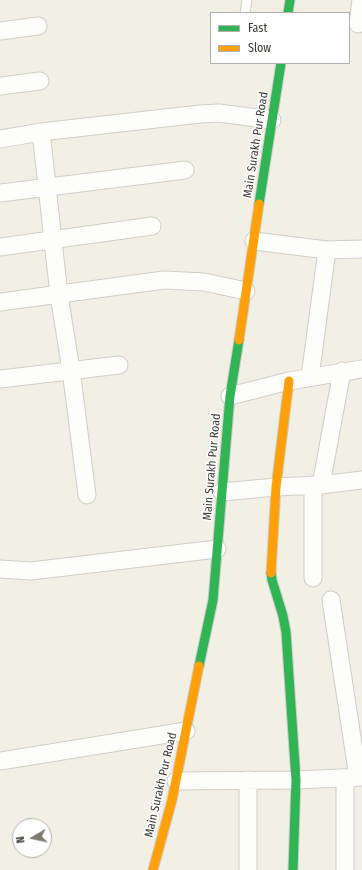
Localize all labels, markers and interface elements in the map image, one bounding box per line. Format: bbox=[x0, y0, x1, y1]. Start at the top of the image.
legend bbox=[210, 12, 350, 64]
text: Fast bbox=[248, 21, 267, 35]
text: Slow bbox=[248, 41, 271, 55]
street label: Main Surakh Pur Road bbox=[240, 91, 272, 199]
street label: Main Surakh Pur Road bbox=[200, 413, 224, 521]
street label: Main Surakh Pur Road bbox=[142, 731, 180, 839]
north arrow bbox=[12, 818, 52, 858]
text: N bbox=[14, 836, 28, 844]

